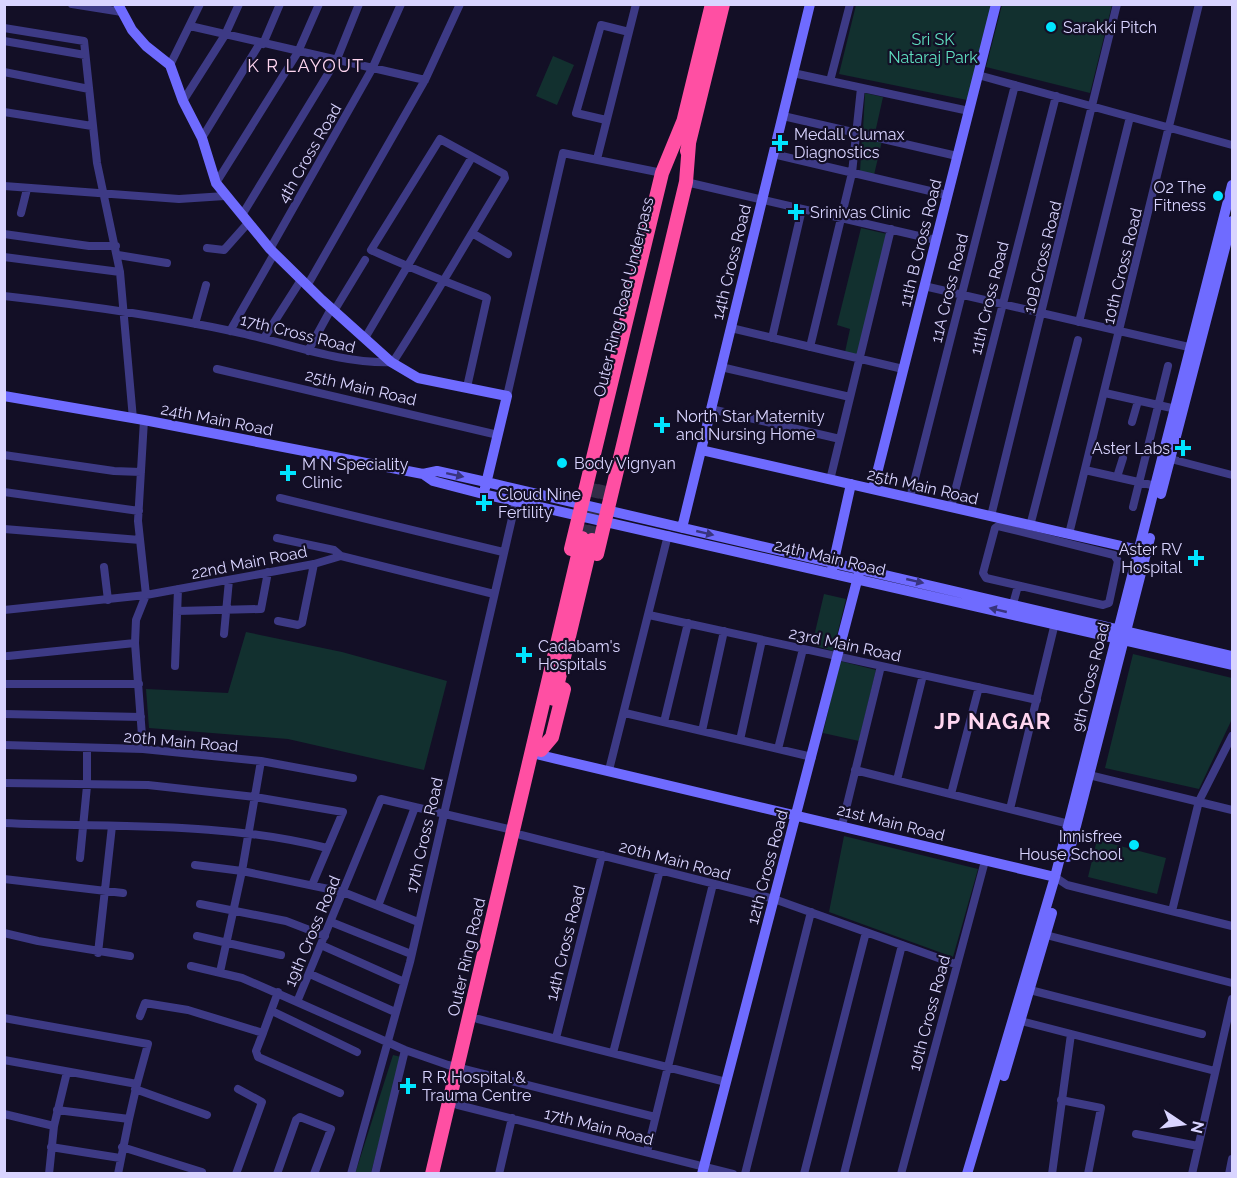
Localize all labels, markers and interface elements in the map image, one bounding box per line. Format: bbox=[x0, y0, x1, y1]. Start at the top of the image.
place label: Sarakki Pitch bbox=[1063, 18, 1157, 37]
marker: Sarakki Pitch bbox=[1044, 20, 1058, 34]
park label: Sri SK Nataraj Park bbox=[888, 30, 978, 67]
district label: K R LAYOUT bbox=[247, 55, 365, 76]
street label: 4th Cross Road bbox=[273, 100, 345, 206]
place label: Medall Clumax Diagnostics bbox=[794, 125, 905, 162]
marker: Medall Clumax Diagnostics bbox=[771, 134, 789, 152]
street label: 11th B Cross Road bbox=[895, 177, 946, 309]
place label: O2 The Fitness bbox=[1154, 178, 1206, 215]
marker: O2 The Fitness bbox=[1211, 189, 1225, 203]
street label: Outer Ring Road Underpass bbox=[589, 195, 658, 399]
street label: 10B Cross Road bbox=[1019, 199, 1066, 315]
street label: 14th Cross Road bbox=[708, 202, 755, 322]
marker: Srinivas Clinic bbox=[787, 203, 805, 221]
place label: Srinivas Clinic bbox=[810, 203, 911, 222]
street label: 10th Cross Road bbox=[1099, 206, 1146, 326]
street label: 11A Cross Road bbox=[927, 232, 972, 345]
street label: 11th Cross Road bbox=[966, 239, 1013, 357]
street label: 17th Cross Road bbox=[238, 310, 357, 357]
street label: 25th Main Road bbox=[303, 365, 418, 410]
street label: 24th Main Road bbox=[159, 399, 275, 440]
place label: North Star Maternity and Nursing Home bbox=[676, 407, 825, 444]
marker: North Star Maternity and Nursing Home bbox=[653, 416, 671, 434]
place label: Aster Labs bbox=[1092, 439, 1170, 458]
marker: Aster Labs bbox=[1174, 439, 1192, 457]
place label: Body Vignyan bbox=[574, 454, 676, 473]
place label: M N Speciality Clinic bbox=[302, 455, 409, 492]
marker: Body Vignyan bbox=[555, 456, 569, 470]
marker: M N Speciality Clinic bbox=[279, 464, 297, 482]
street label: 25th Main Road bbox=[865, 464, 980, 509]
one-way arrow bbox=[445, 471, 464, 480]
place label: Cloud Nine Fertility bbox=[498, 485, 581, 522]
marker: Cloud Nine Fertility bbox=[475, 494, 493, 512]
one-way arrow bbox=[696, 529, 715, 538]
street label: 24th Main Road bbox=[772, 535, 888, 580]
place label: Aster RV Hospital bbox=[1119, 540, 1183, 577]
street label: 22nd Main Road bbox=[189, 542, 309, 583]
marker: Aster RV Hospital bbox=[1187, 549, 1205, 567]
one-way arrow bbox=[906, 577, 925, 587]
one-way arrow bbox=[988, 605, 1007, 615]
street label: 9th Cross Road bbox=[1068, 620, 1113, 734]
street label: 23rd Main Road bbox=[787, 623, 903, 666]
place label: Cadabam's Hospitals bbox=[538, 637, 621, 674]
marker: Cadabam's Hospitals bbox=[515, 646, 533, 664]
district label: JP NAGAR bbox=[934, 708, 1052, 734]
street label: 20th Main Road bbox=[123, 727, 239, 756]
street label: 17th Cross Road bbox=[402, 776, 447, 895]
street label: 21st Main Road bbox=[835, 800, 947, 845]
street label: 12th Cross Road bbox=[743, 808, 792, 926]
place label: Innisfree House School bbox=[1019, 827, 1123, 864]
street label: 20th Main Road bbox=[617, 836, 733, 885]
marker: Innisfree House School bbox=[1127, 838, 1141, 852]
street label: 19th Cross Road bbox=[281, 873, 344, 990]
street label: 14th Cross Road bbox=[542, 883, 589, 1003]
street label: Outer Ring Road bbox=[444, 896, 489, 1018]
street label: 10th Cross Road bbox=[905, 953, 954, 1073]
place label: R R Hospital & Trauma Centre bbox=[422, 1068, 531, 1105]
marker: R R Hospital & Trauma Centre bbox=[399, 1077, 417, 1095]
north arrow bbox=[1153, 1094, 1213, 1154]
street label: 17th Main Road bbox=[542, 1104, 656, 1149]
text: N bbox=[1186, 1119, 1208, 1135]

